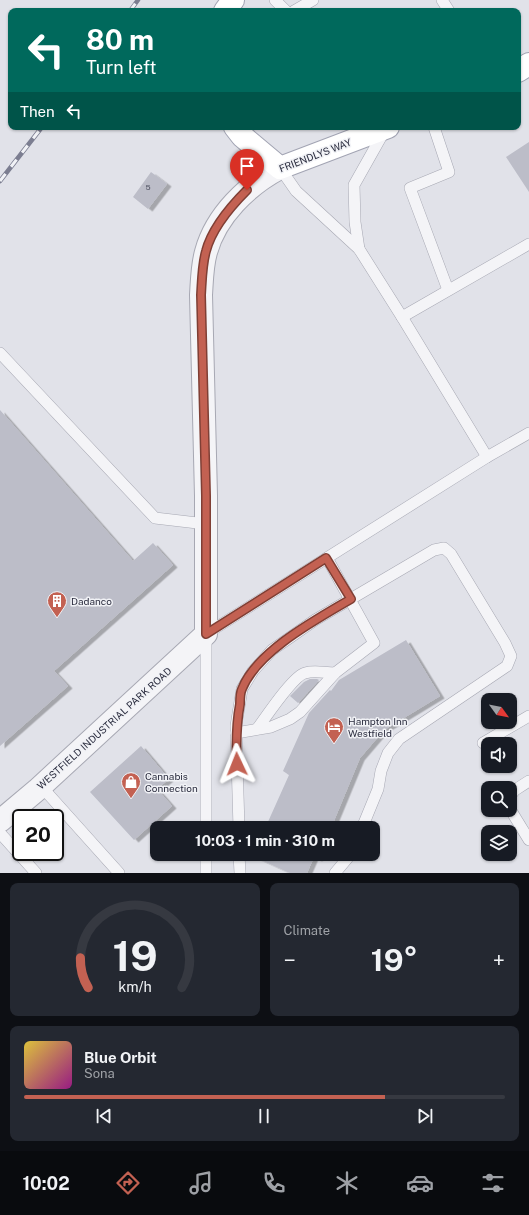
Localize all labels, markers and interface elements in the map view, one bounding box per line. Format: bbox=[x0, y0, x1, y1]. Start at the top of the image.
text: 80 m bbox=[86, 23, 154, 56]
icon: left bbox=[20, 24, 72, 76]
text: Turn left bbox=[86, 57, 156, 78]
icon: left bbox=[63, 100, 85, 122]
text: Then bbox=[20, 103, 55, 120]
street label: FRIENDLYS WAY bbox=[277, 136, 353, 174]
pin bbox=[230, 149, 264, 190]
icon: arrive bbox=[236, 155, 258, 177]
house number: 5 bbox=[145, 182, 151, 192]
building icon: Dadanco bbox=[46, 590, 68, 618]
place label: Dadanco bbox=[71, 595, 112, 607]
street label: WESTFIELD INDUSTRIAL PARK ROAD bbox=[34, 664, 174, 792]
north arrow bbox=[481, 693, 517, 729]
map controls bbox=[481, 693, 517, 861]
place label: Hampton Inn Westfield bbox=[348, 715, 408, 739]
hotel icon: Hampton Inn Westfield bbox=[323, 716, 345, 744]
button: sound bbox=[481, 737, 517, 773]
position arrow bbox=[216, 743, 258, 785]
place label: Cannabis Connection bbox=[145, 770, 198, 794]
shop icon: Cannabis Connection bbox=[120, 771, 142, 799]
button: search bbox=[481, 781, 517, 817]
speed limit sign: 20 bbox=[12, 809, 64, 861]
button: layers bbox=[481, 825, 517, 861]
text: 10:03 · 1 min · 310 m bbox=[195, 832, 335, 849]
text: Climate bbox=[284, 923, 330, 938]
text: 19 bbox=[112, 930, 157, 979]
text: 19° bbox=[371, 942, 418, 978]
text: − bbox=[284, 947, 296, 973]
text: + bbox=[493, 947, 505, 973]
text: km/h bbox=[118, 977, 152, 994]
text: Blue Orbit bbox=[84, 1049, 157, 1066]
text: Sona bbox=[84, 1066, 115, 1081]
icon: previous bbox=[93, 1105, 115, 1127]
icon: pause bbox=[253, 1105, 275, 1127]
icon: next bbox=[414, 1105, 436, 1127]
icon: directions bbox=[114, 1169, 142, 1197]
icon: music bbox=[187, 1169, 215, 1197]
icon: phone bbox=[260, 1169, 288, 1197]
icon: climate bbox=[333, 1169, 361, 1197]
icon: car bbox=[406, 1169, 434, 1197]
icon: filters bbox=[479, 1169, 507, 1197]
text: 10:02 bbox=[22, 1173, 70, 1194]

